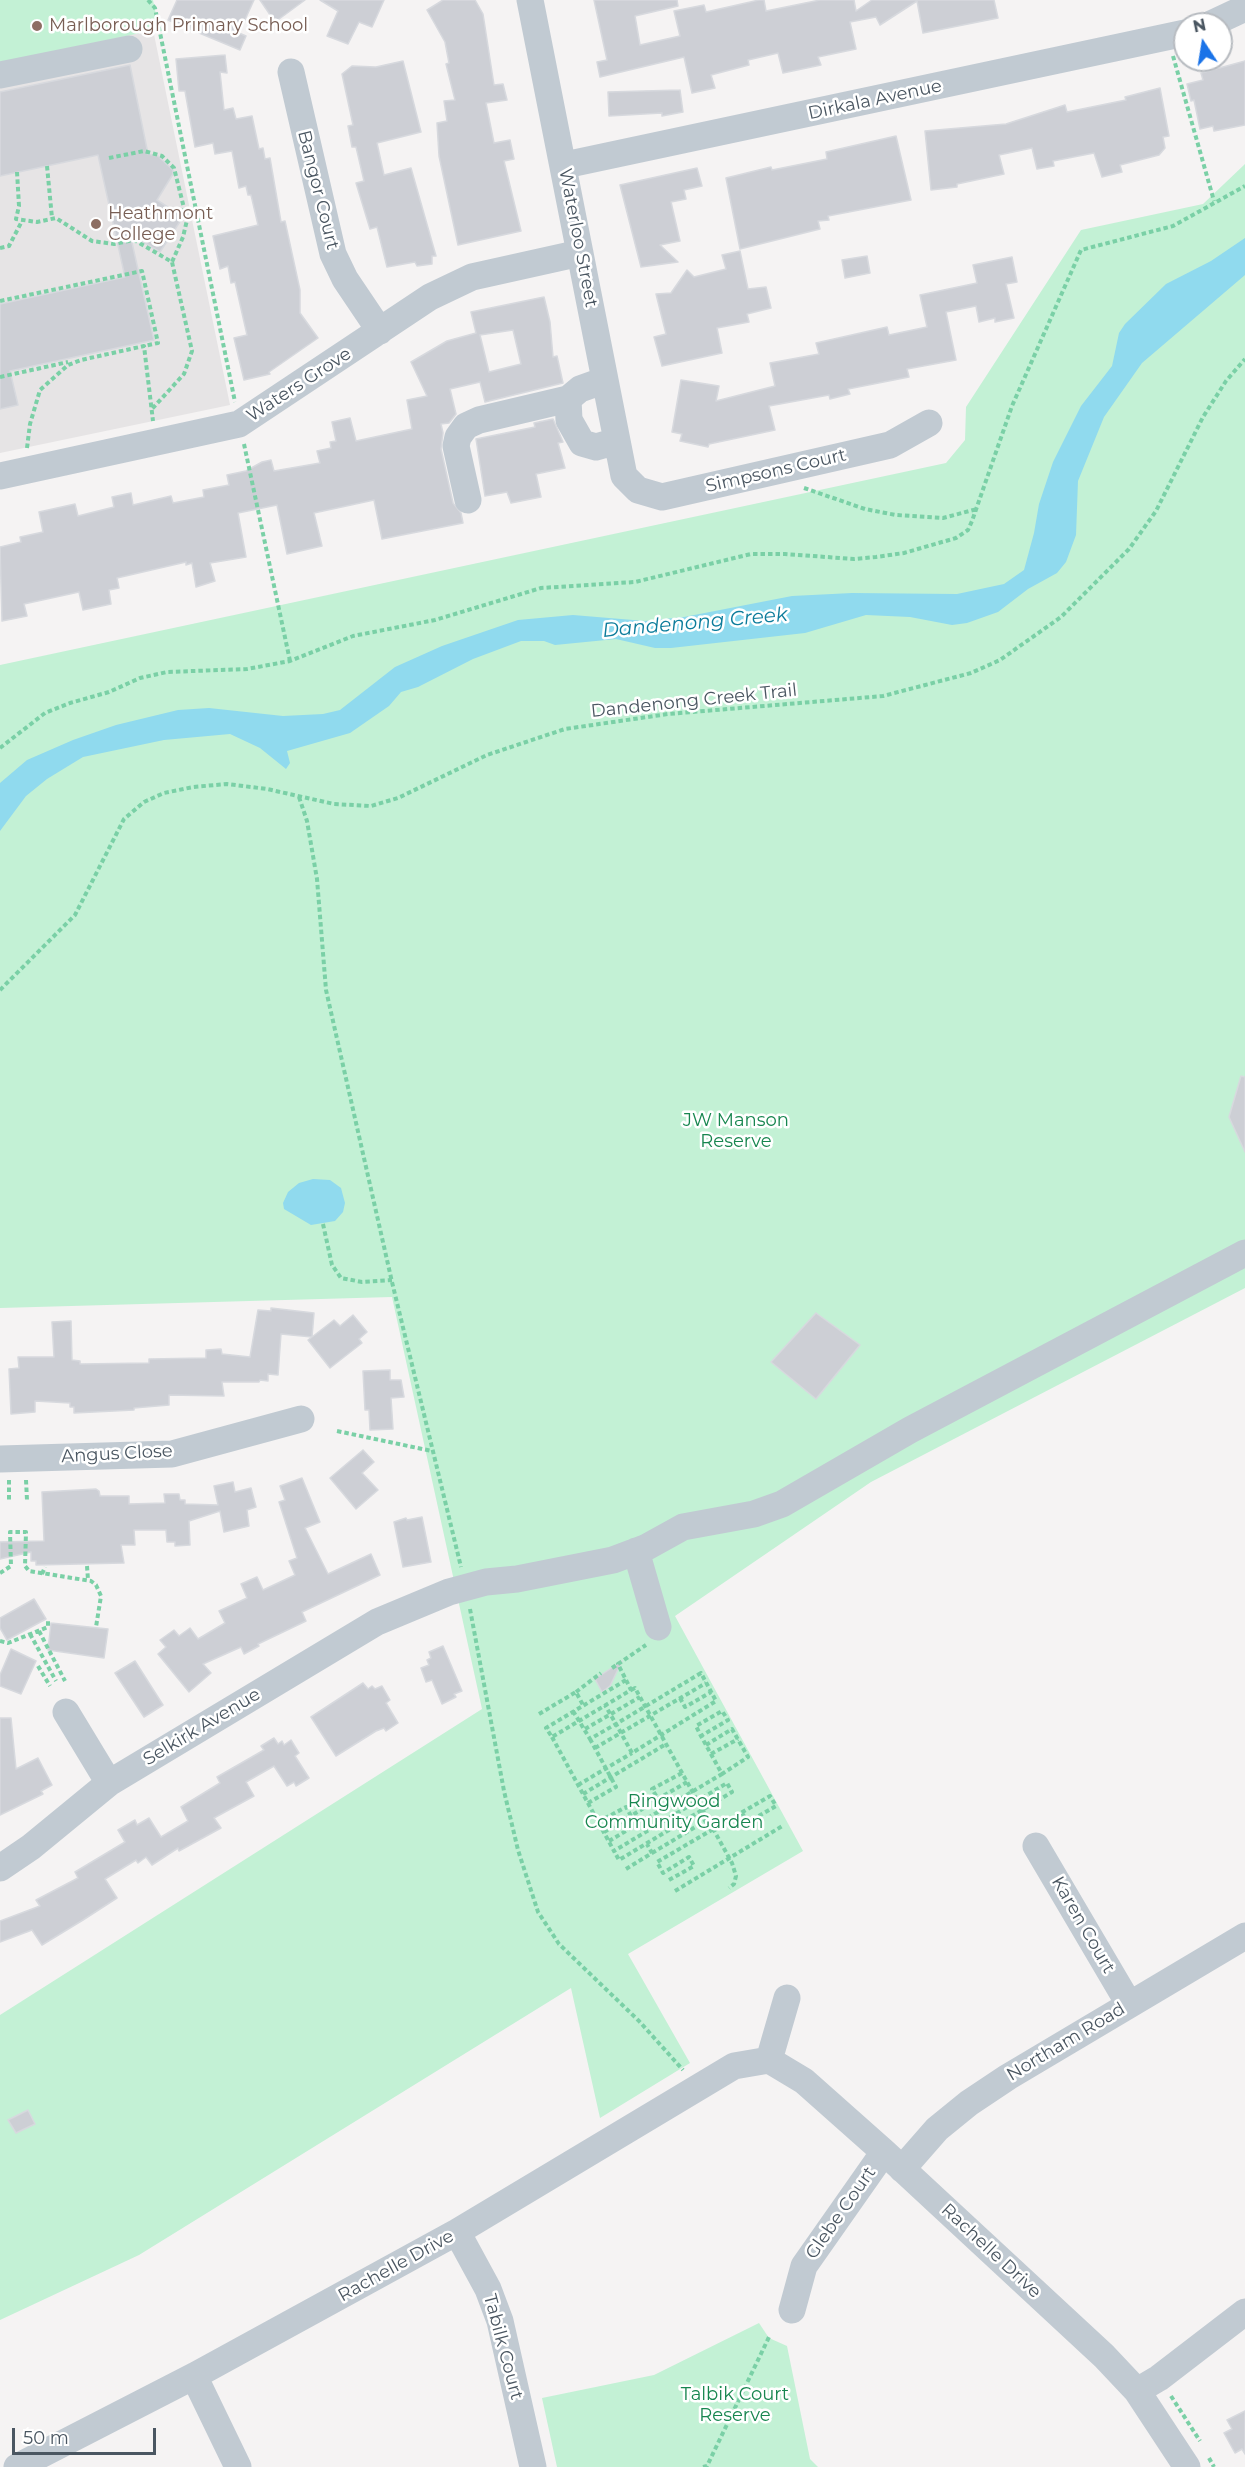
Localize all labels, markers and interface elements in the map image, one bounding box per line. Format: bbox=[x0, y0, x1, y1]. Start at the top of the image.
north arrow bbox=[1173, 12, 1233, 72]
place label: Marlborough Primary School bbox=[49, 15, 308, 37]
text: N bbox=[1191, 15, 1208, 36]
marker: Marlborough Primary School bbox=[30, 19, 44, 33]
street label: Dirkala Avenue bbox=[806, 75, 944, 125]
street label: Bangor Court bbox=[293, 128, 343, 252]
street label: Waterloo Street bbox=[554, 167, 602, 309]
place label: Heathmont College bbox=[108, 203, 213, 246]
marker: Heathmont College bbox=[89, 217, 103, 231]
street label: Waters Grove bbox=[243, 343, 355, 427]
street label: Simpsons Court bbox=[704, 444, 848, 498]
water label: Dandenong Creek bbox=[601, 603, 789, 643]
street label: Dandenong Creek Trail bbox=[590, 679, 798, 723]
park label: JW Manson Reserve bbox=[683, 1110, 789, 1152]
street label: Angus Close bbox=[61, 1440, 173, 1468]
street label: Selkirk Avenue bbox=[139, 1684, 265, 1770]
park label: Ringwood Community Garden bbox=[585, 1791, 763, 1834]
street label: Karen Court bbox=[1047, 1873, 1119, 1977]
street label: Northam Road bbox=[1003, 1998, 1129, 2086]
street label: Glebe Court bbox=[801, 2163, 881, 2263]
street label: Rachelle Drive bbox=[936, 2199, 1046, 2303]
street label: Rachelle Drive bbox=[334, 2225, 458, 2307]
street label: Tabilk Court bbox=[479, 2292, 527, 2402]
park label: Talbik Court Reserve bbox=[681, 2384, 789, 2426]
scale bar bbox=[15, 2416, 159, 2454]
text: 50 m bbox=[23, 2427, 69, 2449]

